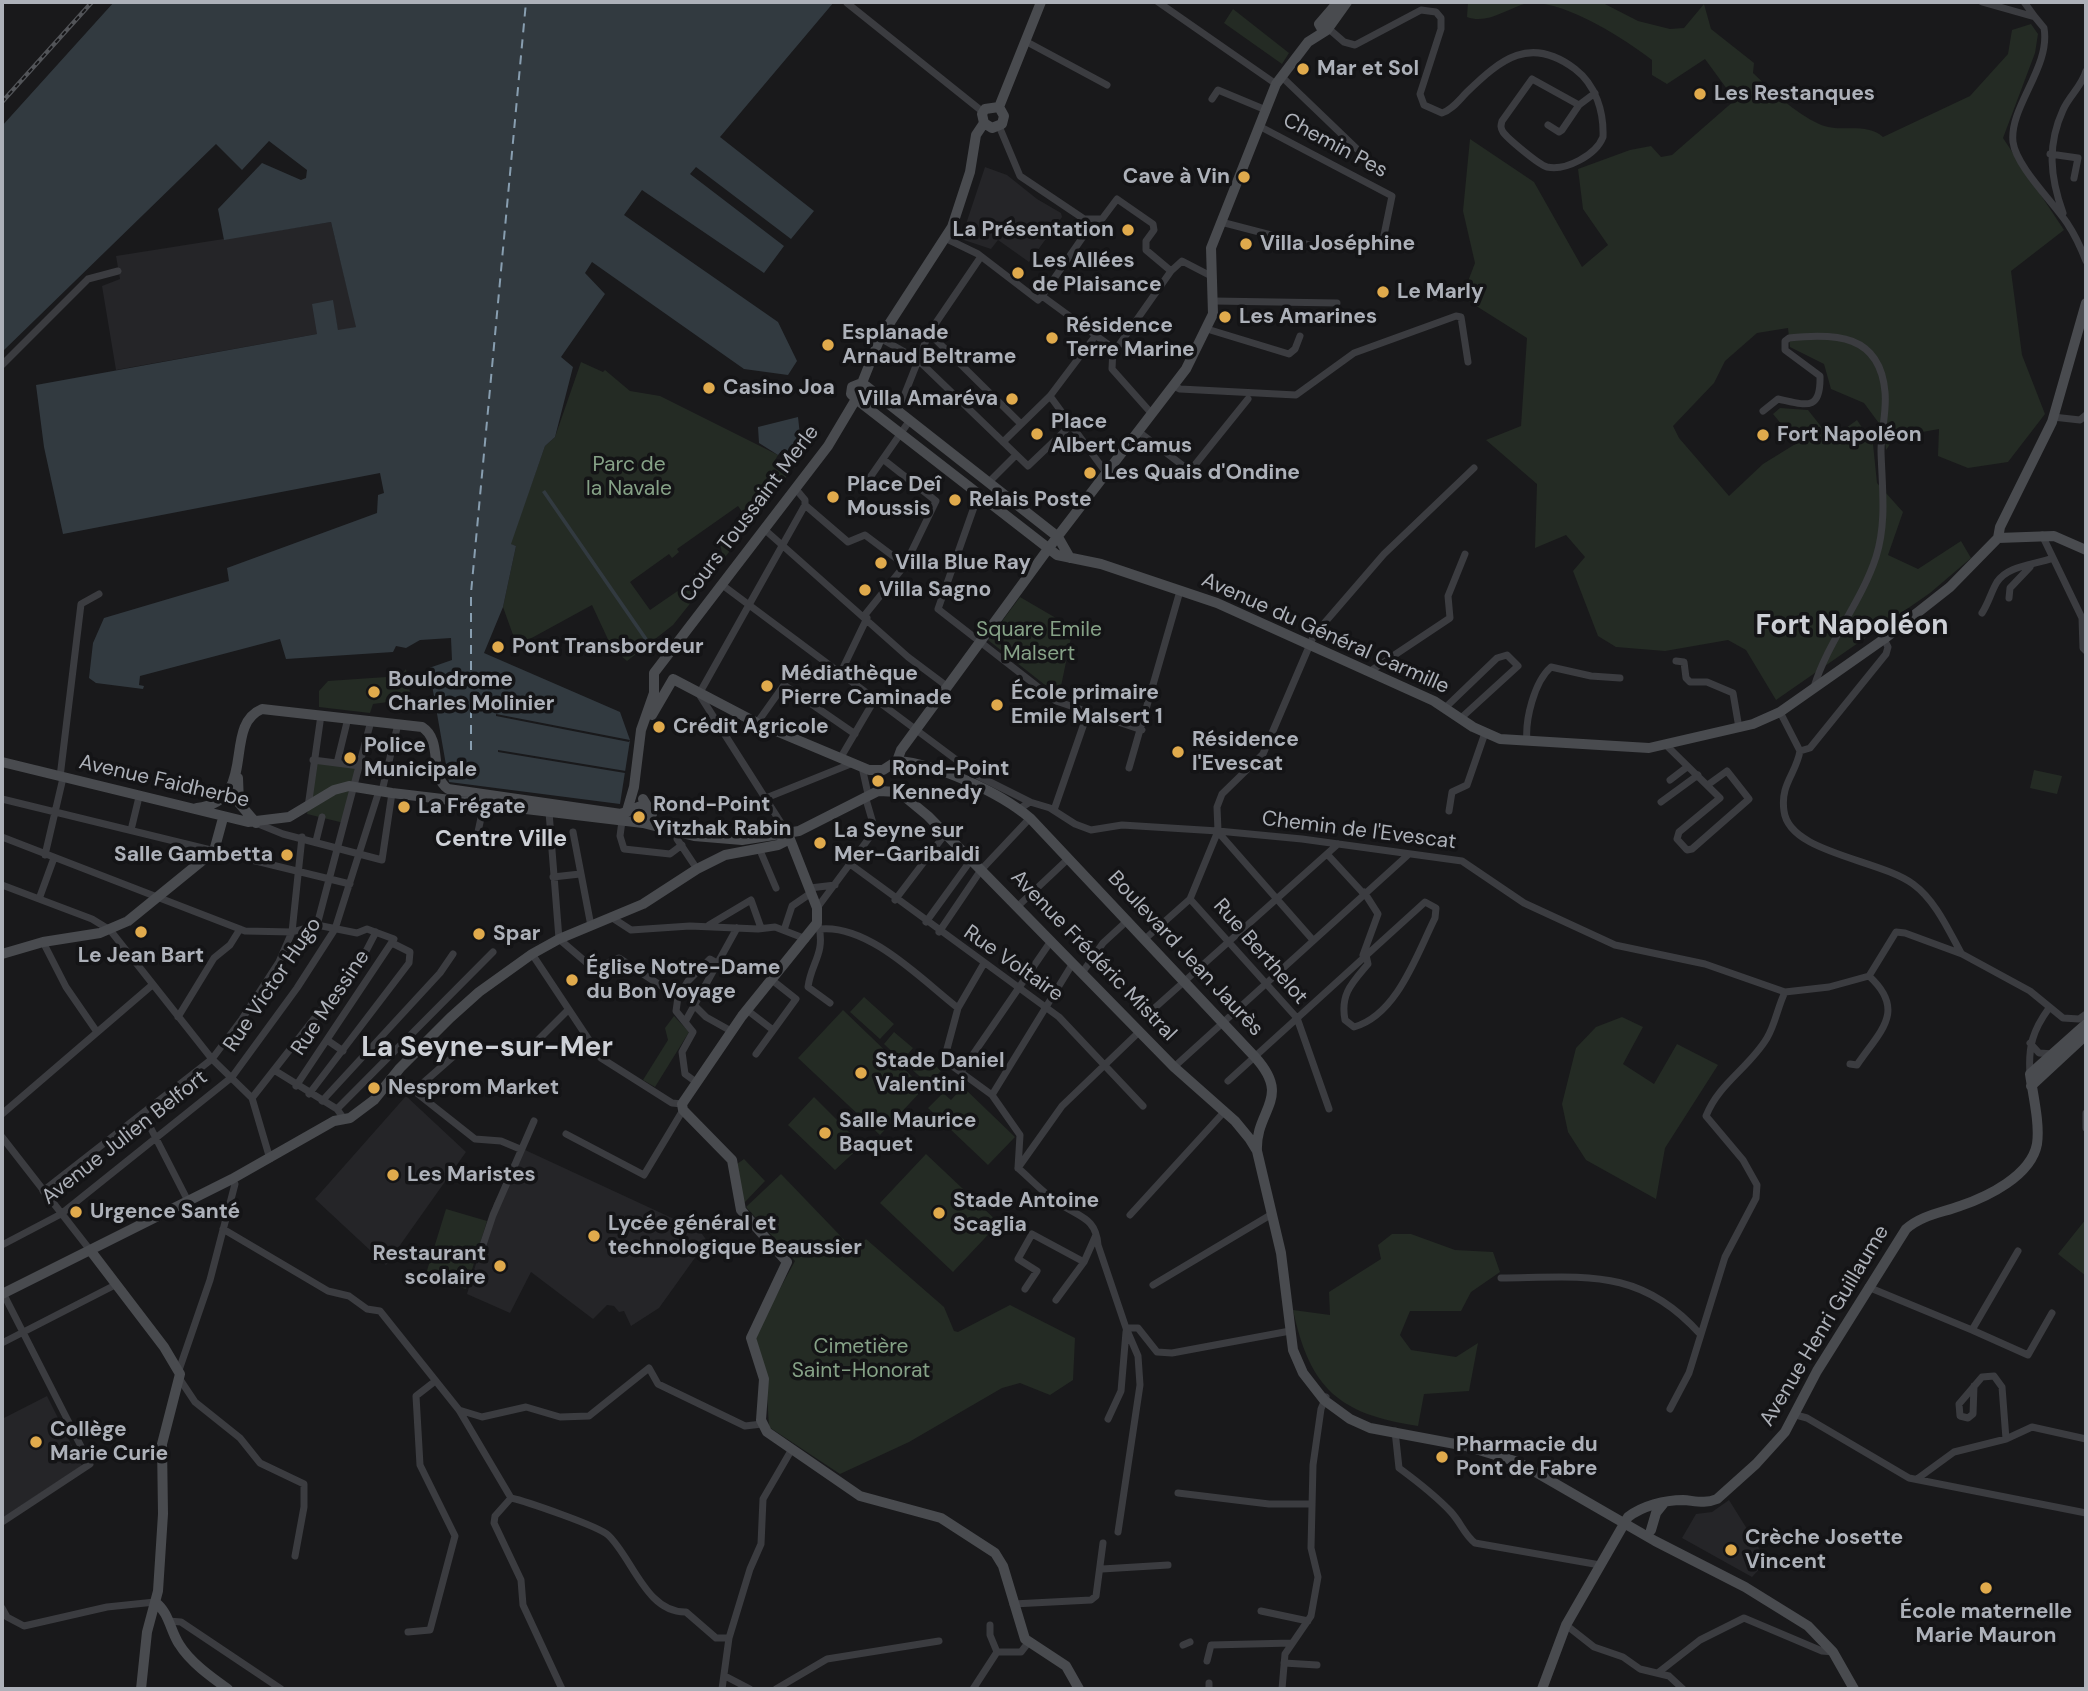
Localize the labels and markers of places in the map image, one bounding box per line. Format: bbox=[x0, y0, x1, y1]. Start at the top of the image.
place label: Mar et Sol bbox=[1317, 56, 1419, 82]
marker: Mar et Sol bbox=[1295, 61, 1311, 77]
place label: Les Restanques bbox=[1714, 81, 1875, 107]
marker: Les Restanques bbox=[1692, 86, 1708, 102]
place label: Cave à Vin bbox=[1123, 164, 1230, 190]
marker: Cave à Vin bbox=[1236, 169, 1252, 185]
place label: La Présentation bbox=[952, 217, 1114, 243]
marker: La Présentation bbox=[1120, 222, 1136, 238]
place label: Villa Joséphine bbox=[1260, 231, 1415, 257]
marker: Villa Joséphine bbox=[1238, 236, 1254, 252]
place label: Les Allées de Plaisance bbox=[1032, 248, 1162, 298]
marker: Les Allées de Plaisance bbox=[1010, 265, 1026, 281]
place label: Le Marly bbox=[1397, 279, 1484, 305]
marker: Le Marly bbox=[1375, 284, 1391, 300]
place label: Les Amarines bbox=[1239, 304, 1377, 330]
marker: Les Amarines bbox=[1217, 309, 1233, 325]
place label: Résidence Terre Marine bbox=[1066, 313, 1195, 363]
place label: Esplanade Arnaud Beltrame bbox=[842, 320, 1016, 370]
marker: Résidence Terre Marine bbox=[1044, 330, 1060, 346]
marker: Esplanade Arnaud Beltrame bbox=[820, 337, 836, 353]
place label: Casino Joa bbox=[723, 375, 835, 401]
marker: Casino Joa bbox=[701, 380, 717, 396]
place label: Villa Amaréva bbox=[858, 386, 998, 412]
marker: Villa Amaréva bbox=[1004, 391, 1020, 407]
place label: Place Albert Camus bbox=[1051, 409, 1192, 459]
place label: Fort Napoléon bbox=[1777, 422, 1922, 448]
marker: Place Albert Camus bbox=[1029, 426, 1045, 442]
marker: Fort Napoléon bbox=[1755, 427, 1771, 443]
place label: Les Quais d'Ondine bbox=[1104, 460, 1300, 486]
marker: Les Quais d'Ondine bbox=[1082, 465, 1098, 481]
place label: Place Deî Moussis bbox=[847, 472, 941, 522]
place label: Relais Poste bbox=[969, 487, 1092, 513]
marker: Place Deî Moussis bbox=[825, 489, 841, 505]
marker: Relais Poste bbox=[947, 492, 963, 508]
place label: Villa Blue Ray bbox=[895, 550, 1031, 576]
marker: Villa Blue Ray bbox=[873, 555, 889, 571]
place label: Villa Sagno bbox=[879, 577, 991, 603]
marker: Villa Sagno bbox=[857, 582, 873, 598]
place label: Pont Transbordeur bbox=[512, 634, 704, 660]
marker: Pont Transbordeur bbox=[490, 639, 506, 655]
place label: Médiathèque Pierre Caminade bbox=[781, 661, 952, 711]
place label: Boulodrome Charles Molinier bbox=[388, 667, 554, 717]
marker: Médiathèque Pierre Caminade bbox=[759, 678, 775, 694]
place label: École primaire Emile Malsert 1 bbox=[1011, 680, 1163, 730]
marker: Boulodrome Charles Molinier bbox=[366, 684, 382, 700]
marker: École primaire Emile Malsert 1 bbox=[989, 697, 1005, 713]
place label: Crédit Agricole bbox=[673, 714, 829, 740]
marker: Crédit Agricole bbox=[651, 719, 667, 735]
place label: Résidence l'Evescat bbox=[1192, 727, 1299, 777]
place label: Police Municipale bbox=[364, 733, 477, 783]
marker: Résidence l'Evescat bbox=[1170, 744, 1186, 760]
marker: Police Municipale bbox=[342, 750, 358, 766]
place label: Rond-Point Kennedy bbox=[892, 756, 1009, 806]
marker: Rond-Point Kennedy bbox=[870, 773, 886, 789]
place label: Rond-Point Yitzhak Rabin bbox=[653, 792, 791, 842]
place label: La Frégate bbox=[418, 794, 526, 820]
marker: La Frégate bbox=[396, 799, 412, 815]
marker: Rond-Point Yitzhak Rabin bbox=[631, 809, 647, 825]
place label: La Seyne sur Mer-Garibaldi bbox=[834, 818, 980, 868]
marker: La Seyne sur Mer-Garibaldi bbox=[812, 835, 828, 851]
place label: Salle Gambetta bbox=[114, 842, 273, 868]
marker: Salle Gambetta bbox=[279, 847, 295, 863]
place label: Spar bbox=[493, 921, 540, 947]
marker: Le Jean Bart bbox=[133, 924, 149, 940]
marker: Spar bbox=[471, 926, 487, 942]
place label: Le Jean Bart bbox=[78, 943, 204, 969]
place label: Église Notre-Dame du Bon Voyage bbox=[586, 955, 780, 1005]
marker: Église Notre-Dame du Bon Voyage bbox=[564, 972, 580, 988]
place label: Stade Daniel Valentini bbox=[875, 1048, 1005, 1098]
marker: Stade Daniel Valentini bbox=[853, 1065, 869, 1081]
place label: Nesprom Market bbox=[388, 1075, 559, 1101]
marker: Nesprom Market bbox=[366, 1080, 382, 1096]
place label: Salle Maurice Baquet bbox=[839, 1108, 976, 1158]
marker: Salle Maurice Baquet bbox=[817, 1125, 833, 1141]
place label: Les Maristes bbox=[407, 1162, 536, 1188]
marker: Les Maristes bbox=[385, 1167, 401, 1183]
place label: Stade Antoine Scaglia bbox=[953, 1188, 1099, 1238]
place label: Urgence Santé bbox=[90, 1199, 240, 1225]
marker: Urgence Santé bbox=[68, 1204, 84, 1220]
marker: Stade Antoine Scaglia bbox=[931, 1205, 947, 1221]
place label: Lycée général et technologique Beaussier bbox=[608, 1211, 862, 1261]
marker: Lycée général et technologique Beaussier bbox=[586, 1228, 602, 1244]
place label: Restaurant scolaire bbox=[373, 1241, 486, 1291]
marker: Restaurant scolaire bbox=[492, 1258, 508, 1274]
place label: Collège Marie Curie bbox=[50, 1417, 168, 1467]
place label: Pharmacie du Pont de Fabre bbox=[1456, 1432, 1598, 1482]
marker: Collège Marie Curie bbox=[28, 1434, 44, 1450]
marker: Pharmacie du Pont de Fabre bbox=[1434, 1449, 1450, 1465]
place label: Crèche Josette Vincent bbox=[1745, 1525, 1903, 1575]
marker: Crèche Josette Vincent bbox=[1723, 1542, 1739, 1558]
marker: École maternelle Marie Mauron bbox=[1978, 1580, 1994, 1596]
place label: École maternelle Marie Mauron bbox=[1900, 1599, 2072, 1649]

